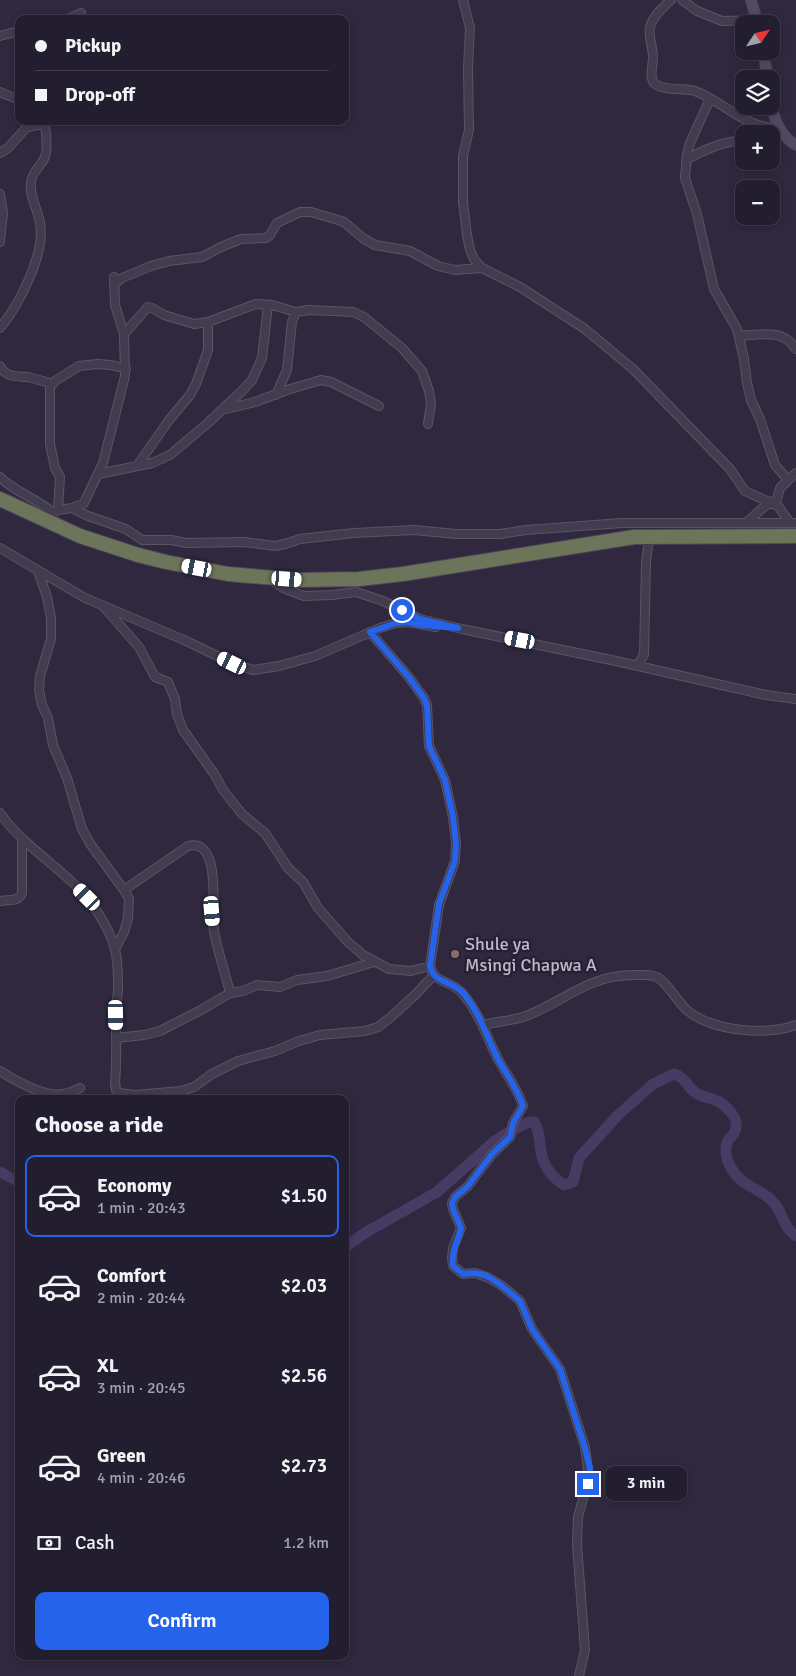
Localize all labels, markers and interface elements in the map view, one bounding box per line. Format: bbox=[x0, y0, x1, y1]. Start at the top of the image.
north arrow bbox=[735, 15, 780, 60]
map controls bbox=[735, 15, 780, 225]
text: Pickup bbox=[65, 34, 121, 58]
button: layers bbox=[735, 70, 780, 115]
text: Drop-off bbox=[65, 83, 135, 107]
button: + bbox=[735, 125, 780, 170]
button: − bbox=[735, 180, 780, 225]
car bbox=[180, 558, 213, 578]
car bbox=[271, 570, 302, 588]
route start bbox=[391, 599, 413, 621]
car bbox=[503, 630, 536, 650]
car bbox=[215, 650, 248, 676]
car bbox=[71, 881, 102, 913]
car bbox=[203, 895, 220, 927]
place label: Shule ya Msingi Chapwa A bbox=[465, 933, 597, 976]
marker: Shule ya Msingi Chapwa A bbox=[449, 948, 461, 960]
car bbox=[108, 1000, 123, 1030]
text: Choose a ride bbox=[35, 1111, 163, 1138]
icon: car bbox=[37, 1174, 82, 1219]
text: Economy bbox=[97, 1174, 171, 1198]
text: $1.50 bbox=[281, 1184, 327, 1208]
text: 1 min · 20:43 bbox=[97, 1198, 186, 1218]
icon: car bbox=[37, 1264, 82, 1309]
text: Comfort bbox=[97, 1264, 166, 1288]
text: $2.03 bbox=[281, 1274, 327, 1298]
text: 2 min · 20:44 bbox=[97, 1288, 186, 1308]
icon: car bbox=[37, 1354, 82, 1399]
text: XL bbox=[97, 1354, 119, 1378]
text: $2.56 bbox=[281, 1364, 327, 1388]
text: 3 min · 20:45 bbox=[97, 1378, 186, 1398]
icon: car bbox=[37, 1444, 82, 1489]
text: Green bbox=[97, 1444, 146, 1468]
text: $2.73 bbox=[281, 1454, 327, 1478]
callout: 3 min bbox=[606, 1466, 688, 1502]
text: 4 min · 20:46 bbox=[97, 1468, 186, 1488]
route end bbox=[577, 1473, 599, 1495]
text: 3 min bbox=[627, 1473, 665, 1493]
icon: cash bbox=[35, 1529, 63, 1557]
text: Cash bbox=[75, 1531, 115, 1555]
text: 1.2 km bbox=[283, 1533, 329, 1553]
button: Confirm bbox=[35, 1592, 329, 1650]

